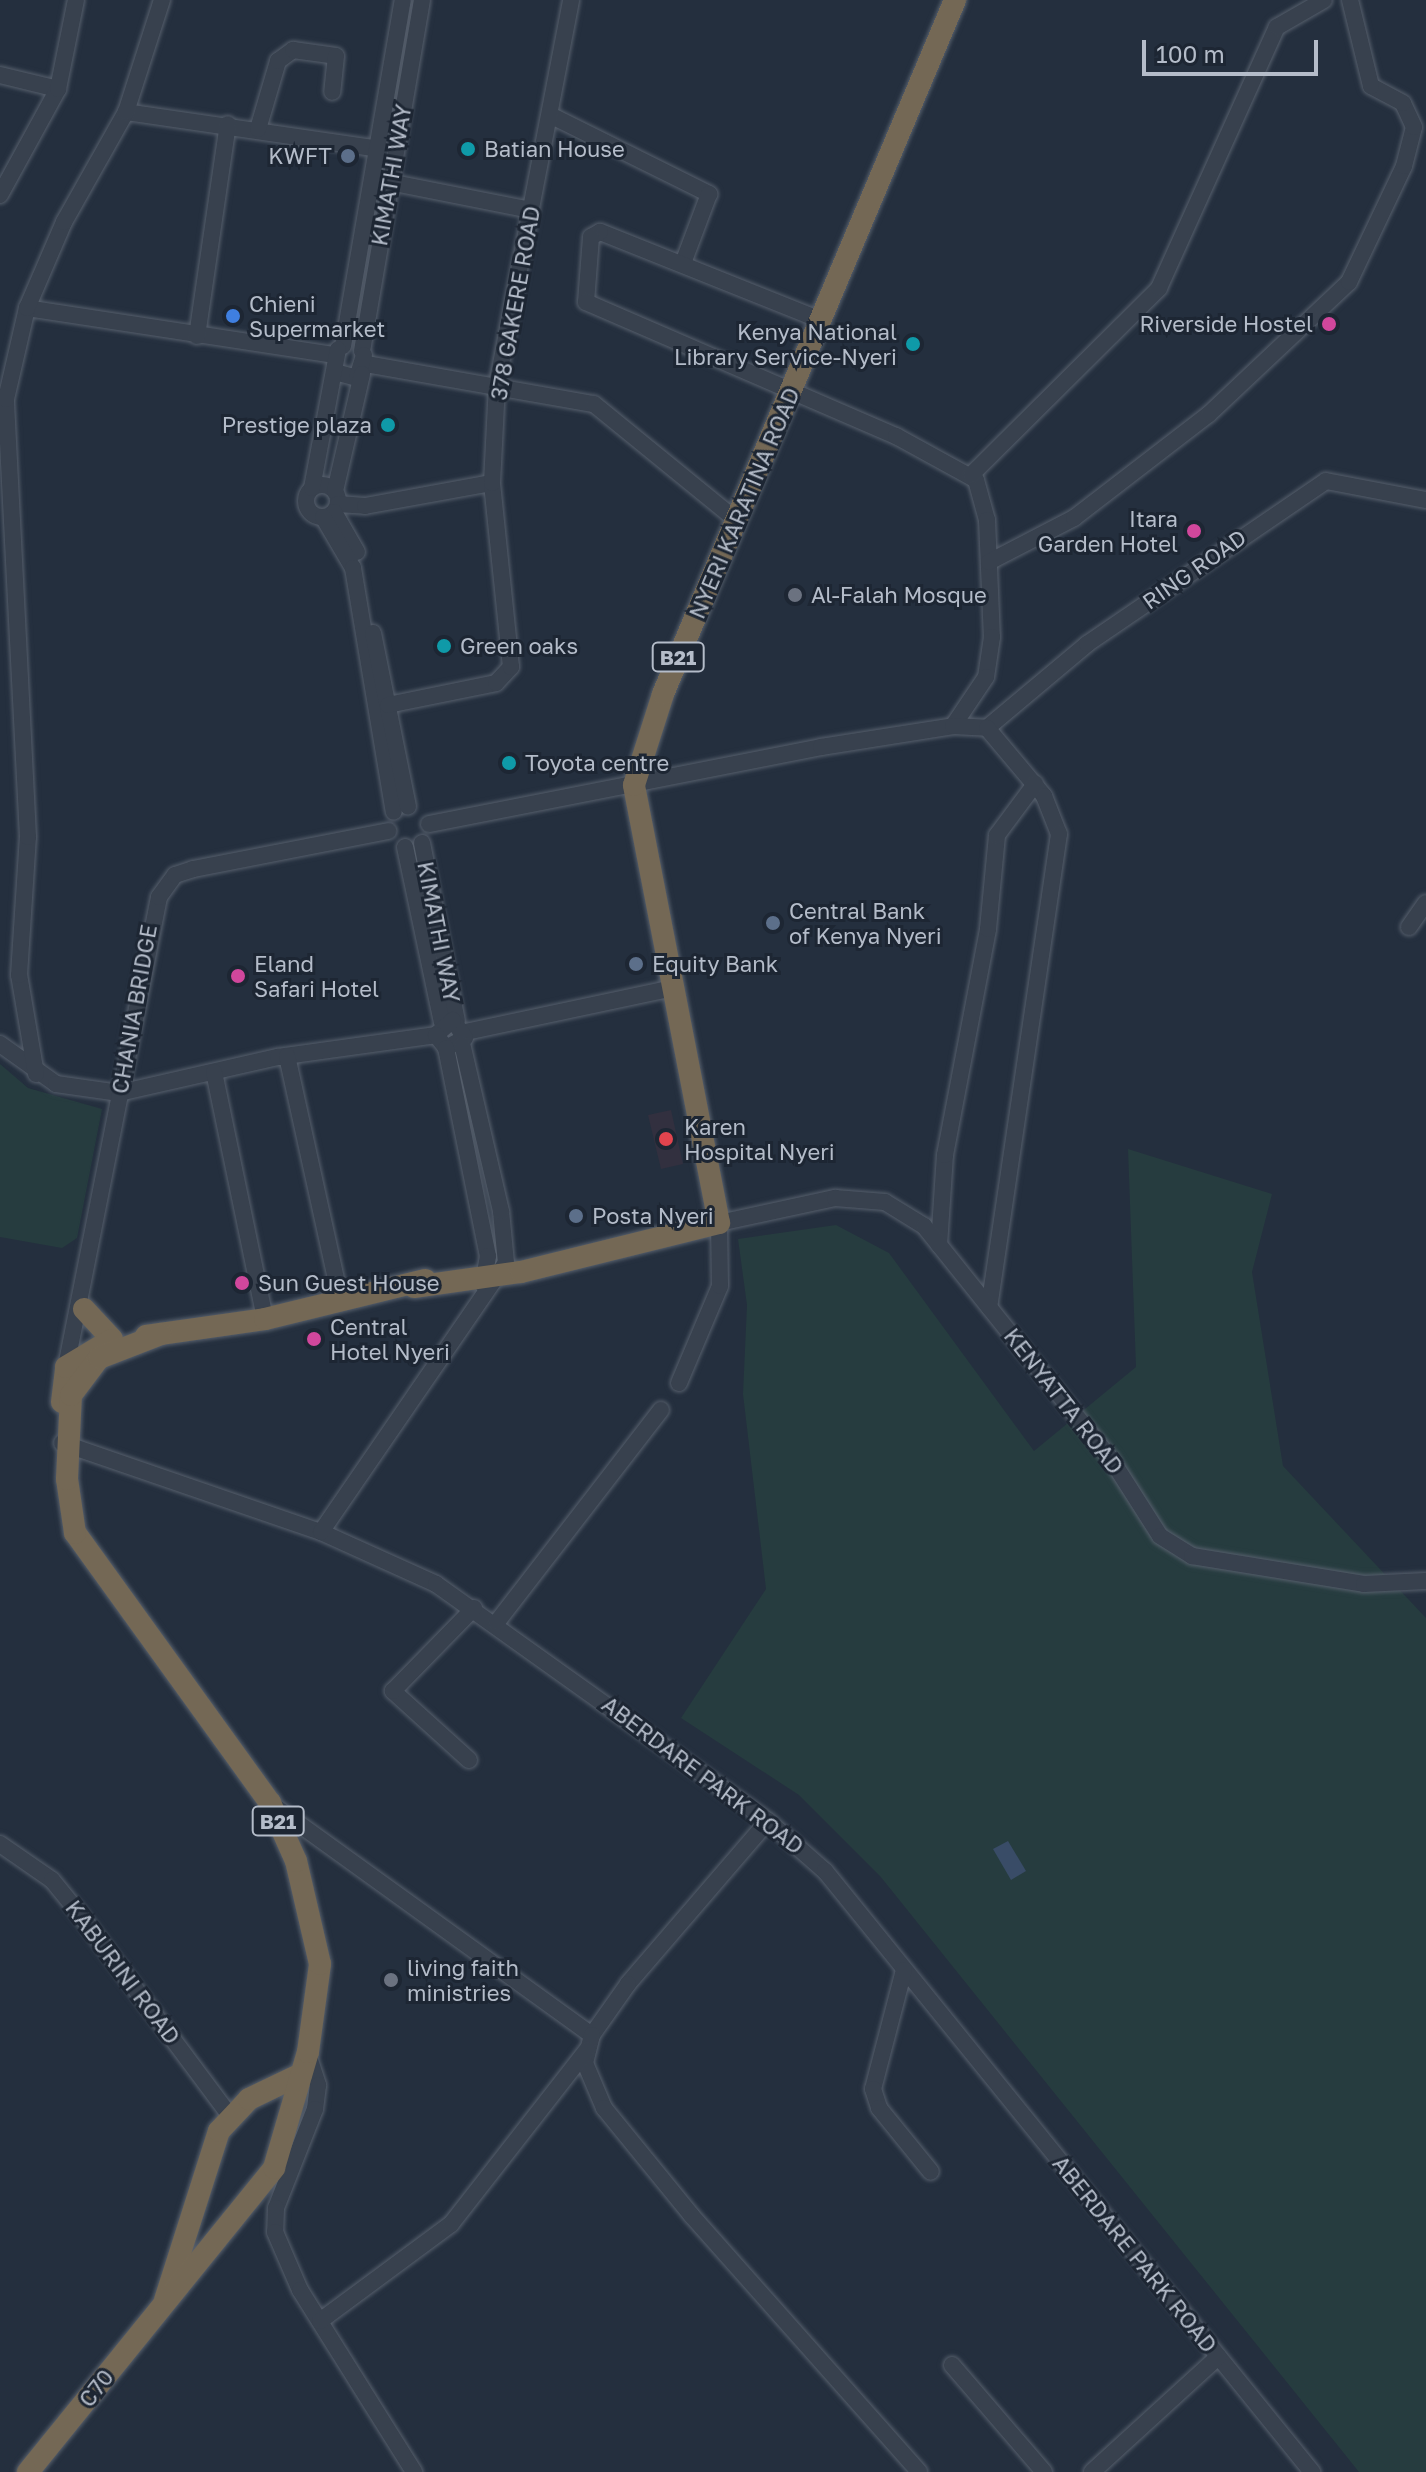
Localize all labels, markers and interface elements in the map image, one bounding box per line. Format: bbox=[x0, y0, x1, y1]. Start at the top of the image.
scale bar bbox=[1146, 24, 1322, 74]
text: 100 m bbox=[1156, 39, 1225, 68]
street label: KIMATHI WAY bbox=[366, 102, 416, 248]
place label: Batian House bbox=[484, 136, 625, 162]
marker: Batian House bbox=[459, 140, 477, 158]
place label: KWFT bbox=[268, 143, 332, 169]
marker: KWFT bbox=[339, 147, 357, 165]
street label: 378 GAKERE ROAD bbox=[485, 204, 545, 402]
place label: Chieni Supermarket bbox=[249, 290, 385, 342]
marker: Chieni Supermarket bbox=[224, 307, 242, 325]
place label: Riverside Hostel bbox=[1139, 311, 1313, 337]
marker: Riverside Hostel bbox=[1320, 315, 1338, 333]
place label: Kenya National Library Service-Nyeri bbox=[674, 318, 897, 370]
marker: Kenya National Library Service-Nyeri bbox=[904, 335, 922, 353]
street label: NYERI KARATINA ROAD bbox=[683, 384, 805, 622]
place label: Prestige plaza bbox=[222, 412, 372, 438]
marker: Prestige plaza bbox=[379, 416, 397, 434]
place label: Itara Garden Hotel bbox=[1038, 505, 1178, 556]
marker: Itara Garden Hotel bbox=[1185, 522, 1203, 540]
street label: RING ROAD bbox=[1137, 524, 1251, 614]
place label: Al-Falah Mosque bbox=[811, 582, 987, 608]
marker: Al-Falah Mosque bbox=[786, 586, 804, 604]
place label: Green oaks bbox=[460, 633, 578, 659]
marker: Green oaks bbox=[435, 637, 453, 655]
road number: B21 bbox=[650, 641, 706, 673]
place label: Toyota centre bbox=[525, 750, 669, 776]
marker: Toyota centre bbox=[500, 754, 518, 772]
street label: KIMATHI WAY bbox=[412, 859, 466, 1005]
place label: Central Bank of Kenya Nyeri bbox=[789, 897, 942, 948]
marker: Central Bank of Kenya Nyeri bbox=[764, 914, 782, 932]
street label: CHANIA BRIDGE bbox=[106, 922, 162, 1096]
place label: Eland Safari Hotel bbox=[254, 950, 379, 1002]
place label: Equity Bank bbox=[652, 951, 778, 977]
marker: Equity Bank bbox=[627, 955, 645, 973]
marker: Eland Safari Hotel bbox=[229, 967, 247, 985]
place label: Karen Hospital Nyeri bbox=[684, 1113, 835, 1164]
marker: Karen Hospital Nyeri bbox=[655, 1128, 677, 1150]
place label: Posta Nyeri bbox=[592, 1203, 714, 1229]
marker: Posta Nyeri bbox=[567, 1207, 585, 1225]
place label: Sun Guest House bbox=[258, 1270, 440, 1296]
marker: Sun Guest House bbox=[233, 1274, 251, 1292]
place label: Central Hotel Nyeri bbox=[330, 1313, 450, 1364]
street label: KENYATTA ROAD bbox=[999, 1323, 1129, 1479]
marker: Central Hotel Nyeri bbox=[305, 1330, 323, 1348]
street label: ABERDARE PARK ROAD bbox=[597, 1691, 809, 1859]
road number: B21 bbox=[250, 1805, 306, 1837]
street label: KABURINI ROAD bbox=[60, 1895, 186, 2049]
place label: living faith ministries bbox=[407, 1954, 519, 2006]
marker: living faith ministries bbox=[382, 1971, 400, 1989]
street label: ABERDARE PARK ROAD bbox=[1048, 2150, 1222, 2358]
street label: C70 bbox=[73, 2364, 119, 2412]

